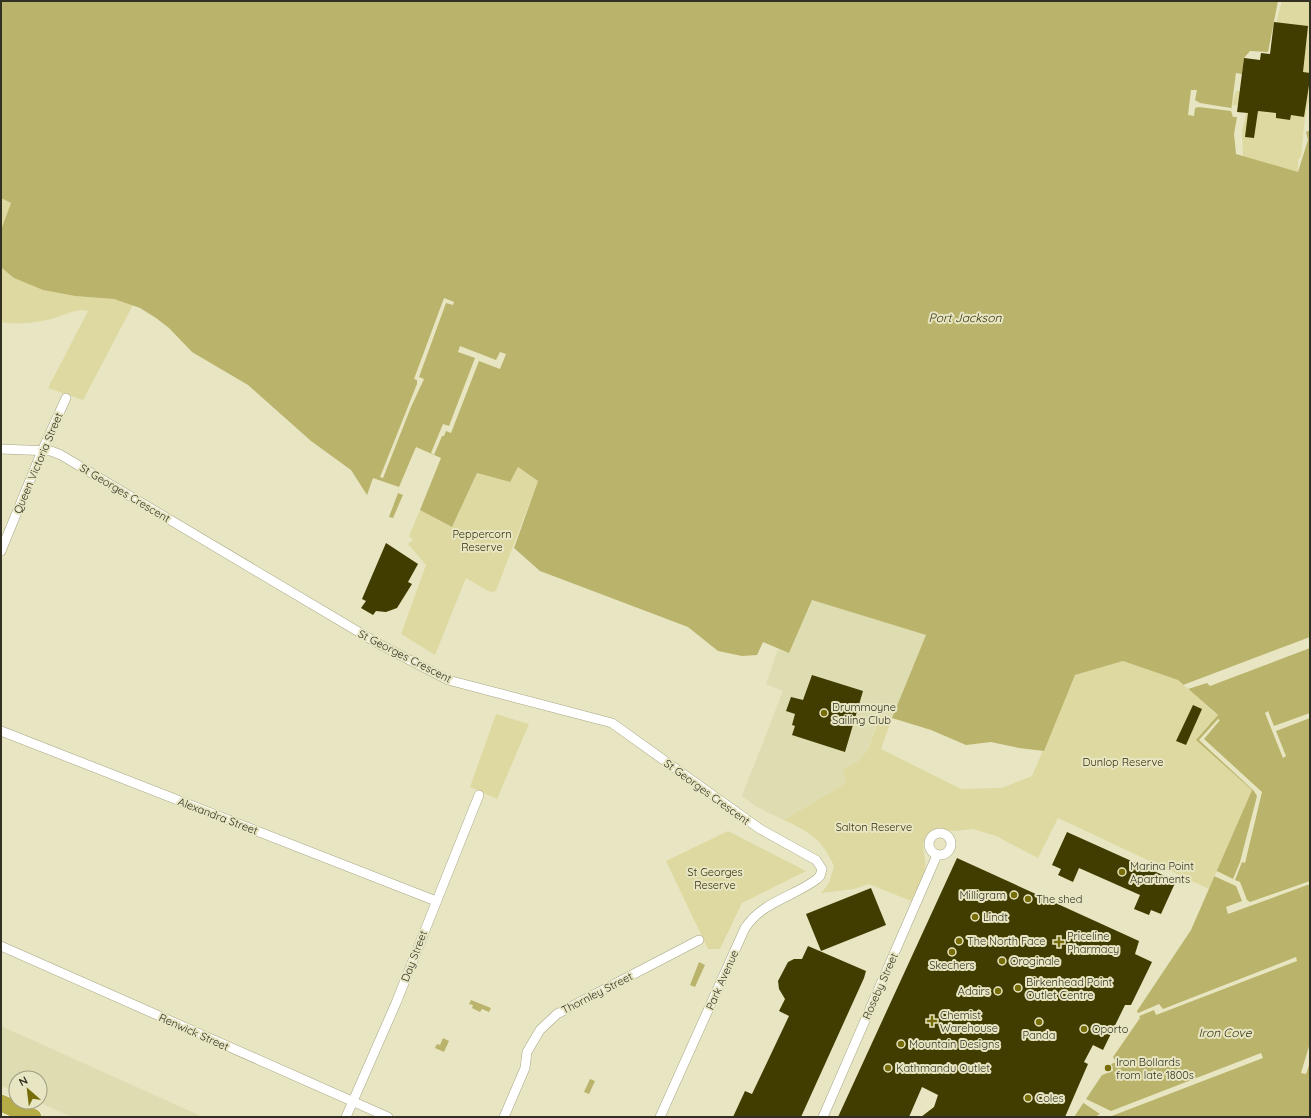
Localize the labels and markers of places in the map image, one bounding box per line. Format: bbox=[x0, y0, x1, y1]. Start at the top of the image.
place label: Drummoyne Sailing Club bbox=[832, 700, 896, 727]
marker: Drummoyne Sailing Club bbox=[819, 708, 829, 718]
place label: Marina Point Apartments bbox=[1130, 859, 1194, 886]
marker: Marina Point Apartments bbox=[1117, 867, 1127, 877]
place label: Milligram bbox=[959, 888, 1006, 902]
marker: Milligram bbox=[1009, 890, 1019, 900]
place label: The shed bbox=[1036, 892, 1082, 906]
marker: The shed bbox=[1023, 894, 1033, 904]
place label: Lindt bbox=[983, 910, 1008, 924]
marker: Lindt bbox=[970, 912, 980, 922]
place label: Priceline Pharmacy bbox=[1067, 929, 1119, 956]
place label: The North Face bbox=[967, 934, 1046, 948]
marker: The North Face bbox=[954, 936, 964, 946]
marker: Priceline Pharmacy bbox=[1054, 937, 1064, 947]
marker: Skechers bbox=[947, 947, 957, 957]
place label: Oroginale bbox=[1010, 954, 1060, 968]
marker: Oroginale bbox=[997, 956, 1007, 966]
place label: Skechers bbox=[929, 958, 975, 972]
place label: Birkenhead Point Outlet Centre bbox=[1026, 975, 1113, 1002]
marker: Birkenhead Point Outlet Centre bbox=[1013, 983, 1023, 993]
place label: Adairs bbox=[958, 984, 990, 998]
marker: Adairs bbox=[993, 986, 1003, 996]
place label: Chemist Warehouse bbox=[940, 1008, 998, 1035]
marker: Chemist Warehouse bbox=[927, 1016, 937, 1026]
marker: Panda bbox=[1034, 1017, 1044, 1027]
place label: Oporto bbox=[1092, 1022, 1129, 1036]
marker: Oporto bbox=[1079, 1024, 1089, 1034]
place label: Panda bbox=[1023, 1028, 1055, 1042]
place label: Mountain Designs bbox=[909, 1037, 1000, 1051]
marker: Mountain Designs bbox=[896, 1039, 906, 1049]
place label: Iron Bollards from late 1800s bbox=[1116, 1055, 1194, 1082]
place label: Kathmandu Outlet bbox=[896, 1061, 990, 1075]
marker: Kathmandu Outlet bbox=[883, 1063, 893, 1073]
marker: Iron Bollards from late 1800s bbox=[1103, 1063, 1113, 1073]
place label: Coles bbox=[1036, 1091, 1064, 1105]
marker: Coles bbox=[1023, 1093, 1033, 1103]

